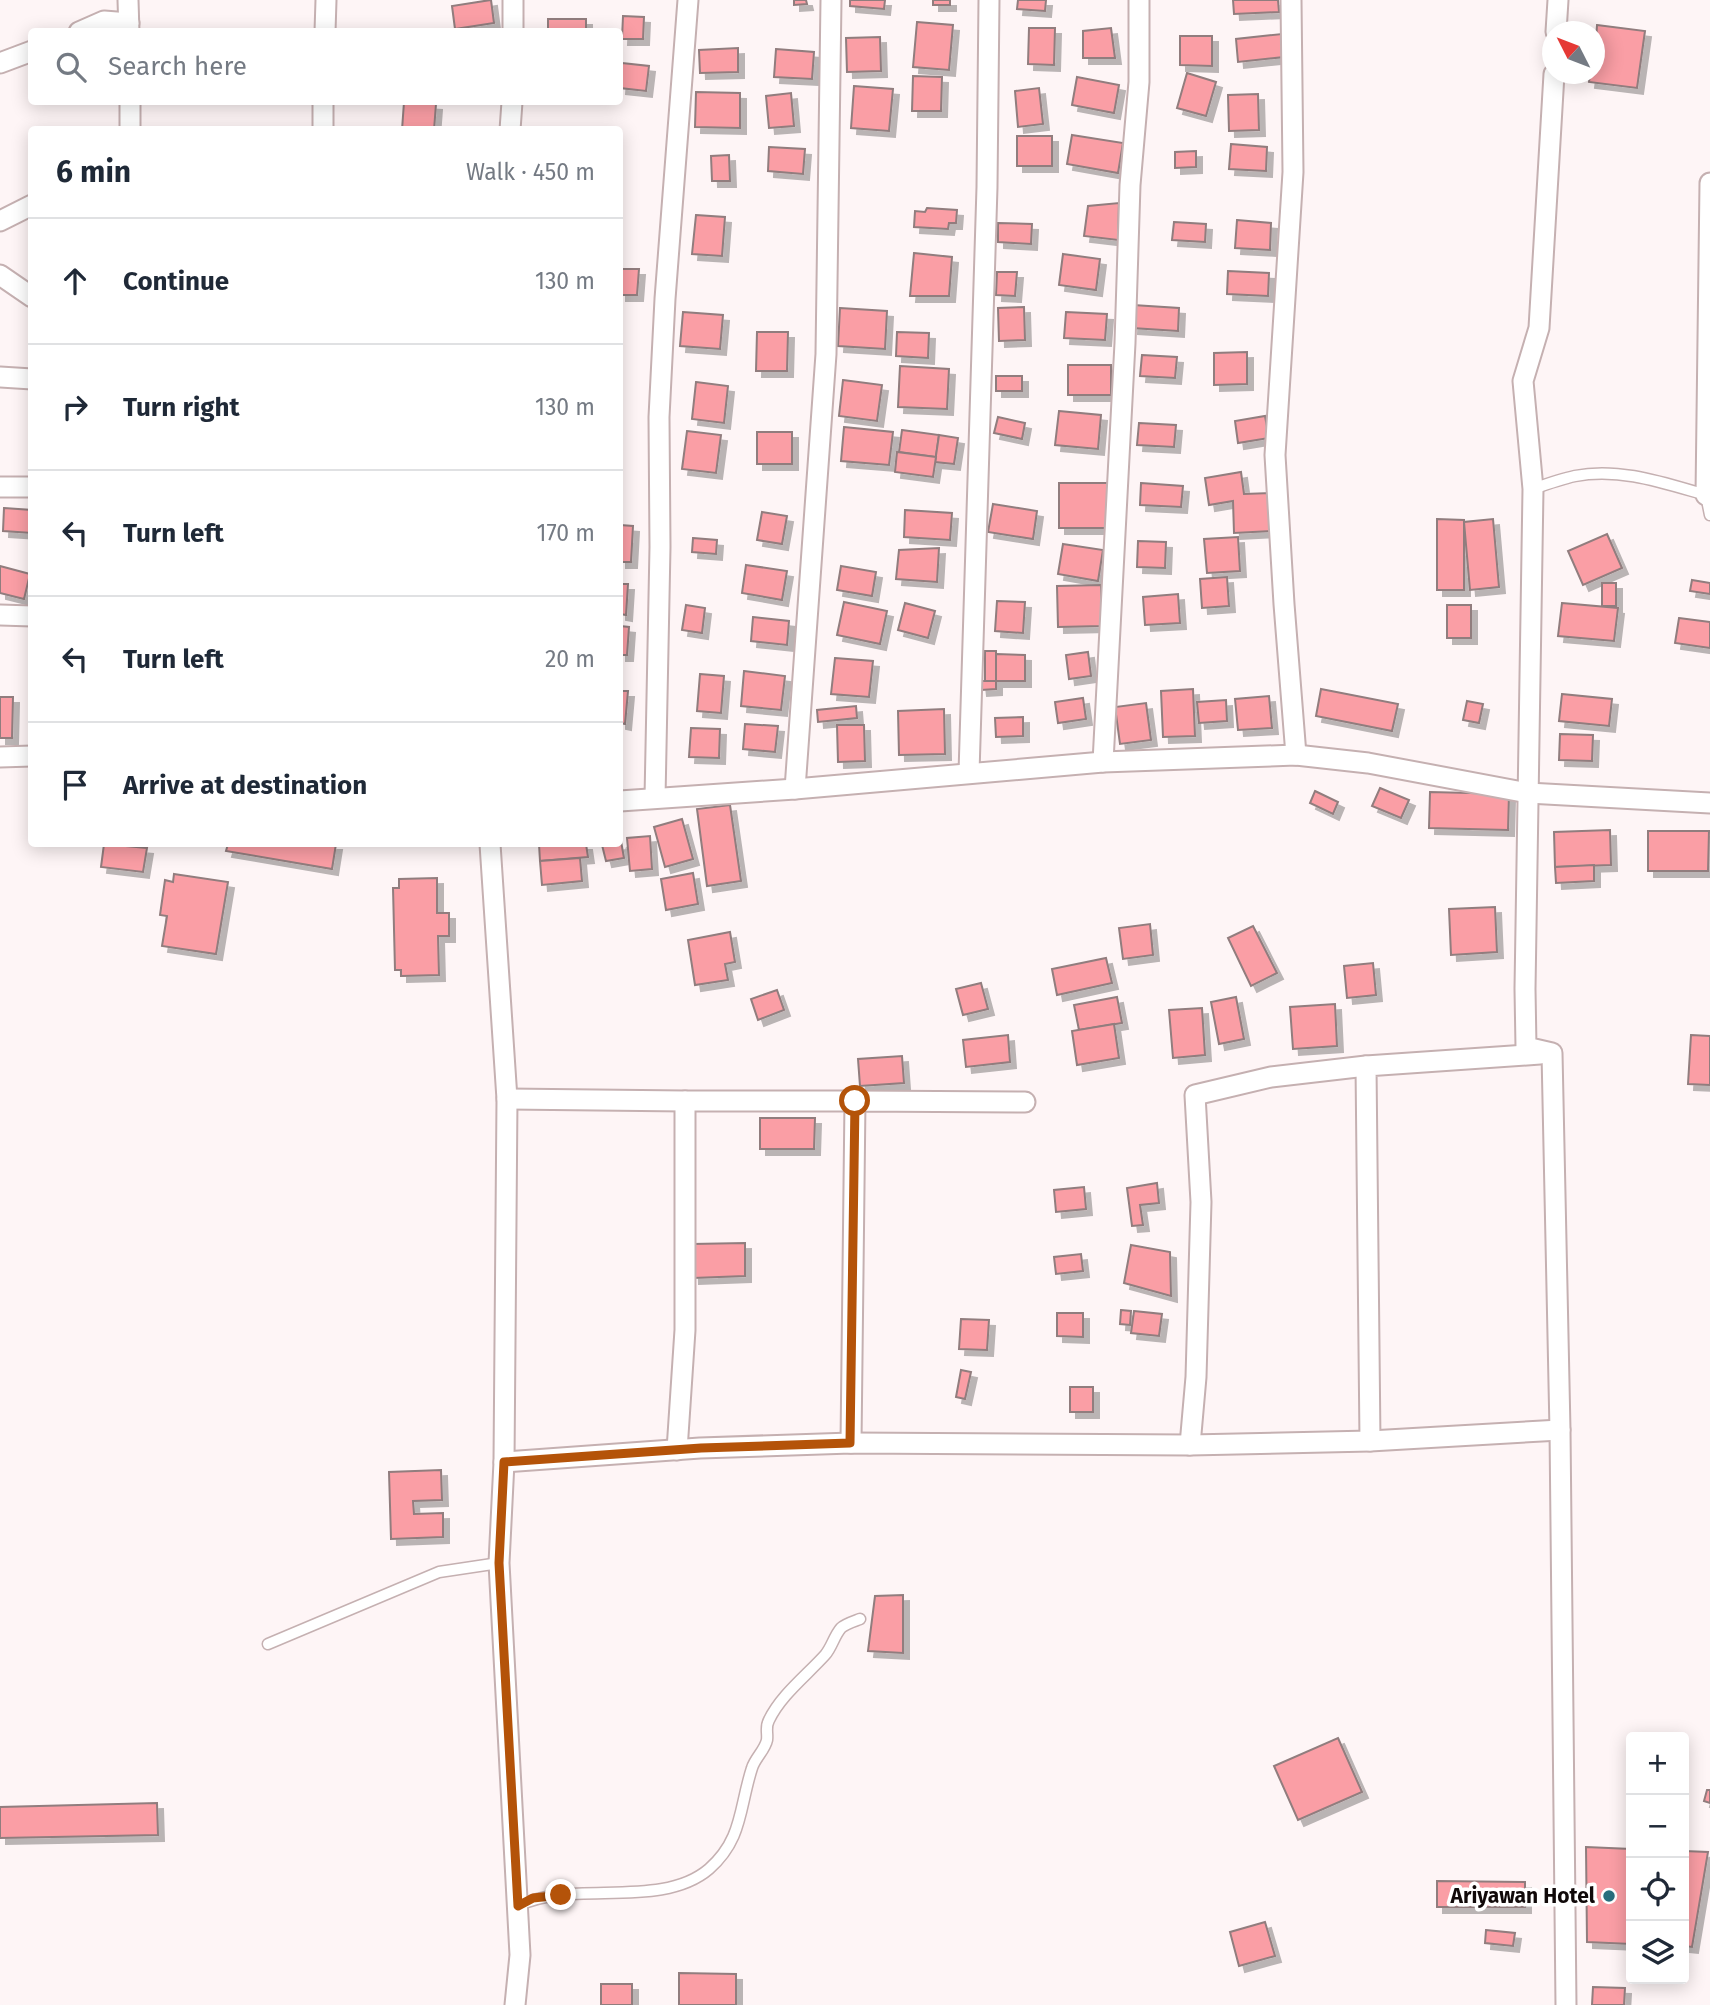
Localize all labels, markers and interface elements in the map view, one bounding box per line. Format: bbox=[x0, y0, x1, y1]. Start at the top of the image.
north arrow bbox=[1542, 21, 1605, 84]
search box bbox=[28, 28, 623, 105]
icon: search bbox=[52, 48, 90, 86]
text: Search here bbox=[108, 51, 247, 82]
text: 6 min bbox=[56, 154, 131, 190]
text: Walk · 450 m bbox=[466, 158, 595, 186]
icon: ahead bbox=[56, 262, 94, 300]
text: Continue bbox=[123, 266, 229, 297]
text: 130 m bbox=[535, 267, 595, 295]
icon: right bbox=[56, 388, 94, 426]
text: Turn right bbox=[123, 392, 240, 423]
text: 130 m bbox=[535, 393, 595, 421]
icon: left bbox=[56, 514, 94, 552]
text: Turn left bbox=[123, 518, 224, 549]
text: 170 m bbox=[536, 519, 595, 547]
icon: left bbox=[56, 640, 94, 678]
text: Turn left bbox=[123, 644, 224, 675]
text: 20 m bbox=[545, 645, 595, 673]
icon: arrive bbox=[56, 766, 94, 804]
text: Arrive at destination bbox=[123, 770, 367, 801]
route start bbox=[839, 1085, 870, 1116]
map controls bbox=[1626, 1732, 1689, 1984]
button: + bbox=[1626, 1732, 1689, 1795]
button: − bbox=[1626, 1795, 1689, 1858]
button: locate bbox=[1626, 1858, 1689, 1921]
route end bbox=[545, 1879, 576, 1910]
place label: Ariyawan Hotel bbox=[1450, 1883, 1596, 1909]
marker: Ariyawan Hotel bbox=[1601, 1888, 1617, 1904]
button: layers bbox=[1626, 1921, 1689, 1984]

